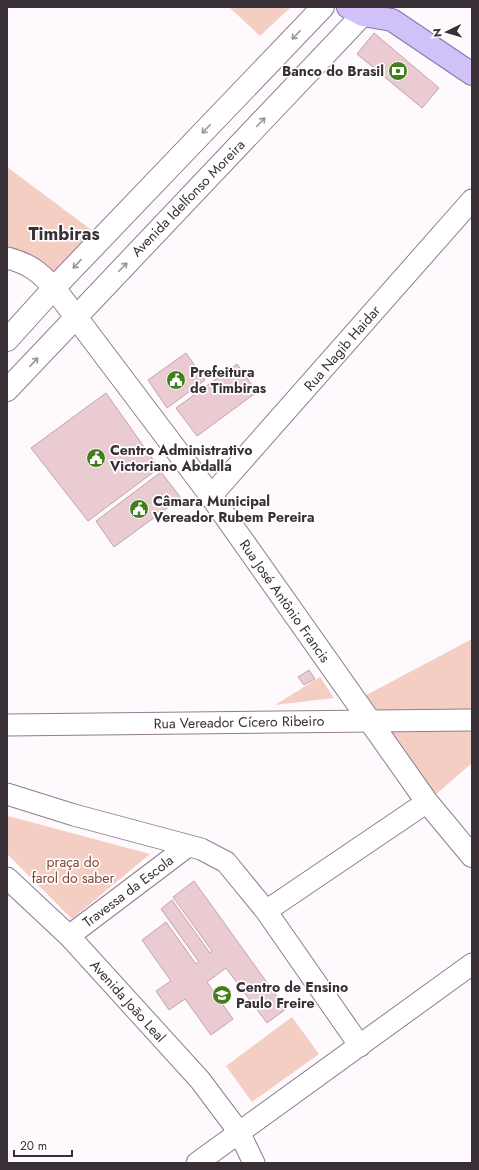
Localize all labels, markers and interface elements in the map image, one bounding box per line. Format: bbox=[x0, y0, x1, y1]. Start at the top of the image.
north arrow bbox=[427, 12, 467, 52]
text: N bbox=[429, 28, 445, 38]
one-way arrow bbox=[291, 30, 300, 40]
bank icon: Banco do Brasil bbox=[387, 60, 409, 82]
place label: Banco do Brasil bbox=[282, 61, 384, 81]
one-way arrow bbox=[256, 117, 265, 127]
one-way arrow bbox=[201, 124, 211, 134]
street label: Avenida Idelfonso Moreira bbox=[127, 135, 249, 261]
district label: Timbiras bbox=[28, 221, 100, 247]
one-way arrow bbox=[73, 258, 82, 268]
one-way arrow bbox=[118, 262, 128, 272]
street label: Rua Nagib Haidar bbox=[299, 301, 385, 395]
one-way arrow bbox=[29, 356, 38, 367]
place label: Prefeitura de Timbiras bbox=[190, 362, 267, 398]
public building icon: Prefeitura de Timbiras bbox=[165, 369, 187, 391]
place label: Centro Administrativo Victoriano Abdalla bbox=[109, 440, 252, 476]
public building icon: Centro Administrativo Victoriano Abdalla bbox=[85, 447, 107, 469]
place label: Câmara Municipal Vereador Rubem Pereira bbox=[152, 491, 315, 527]
public building icon: Câmara Municipal Vereador Rubem Pereira bbox=[128, 498, 150, 520]
street label: Rua José Antônio Francis bbox=[235, 535, 335, 667]
street label: Rua Vereador Cícero Ribeiro bbox=[153, 711, 325, 733]
street label: Travessa da Escola bbox=[79, 850, 177, 932]
park label: praça do farol do saber bbox=[32, 852, 114, 888]
street label: Avenida João Leal bbox=[86, 955, 170, 1047]
place label: Centro de Ensino Paulo Freire bbox=[236, 977, 348, 1013]
school or university icon: Centro de Ensino Paulo Freire bbox=[211, 984, 233, 1006]
scale bar bbox=[14, 1132, 72, 1158]
text: 20 m bbox=[20, 1137, 47, 1155]

